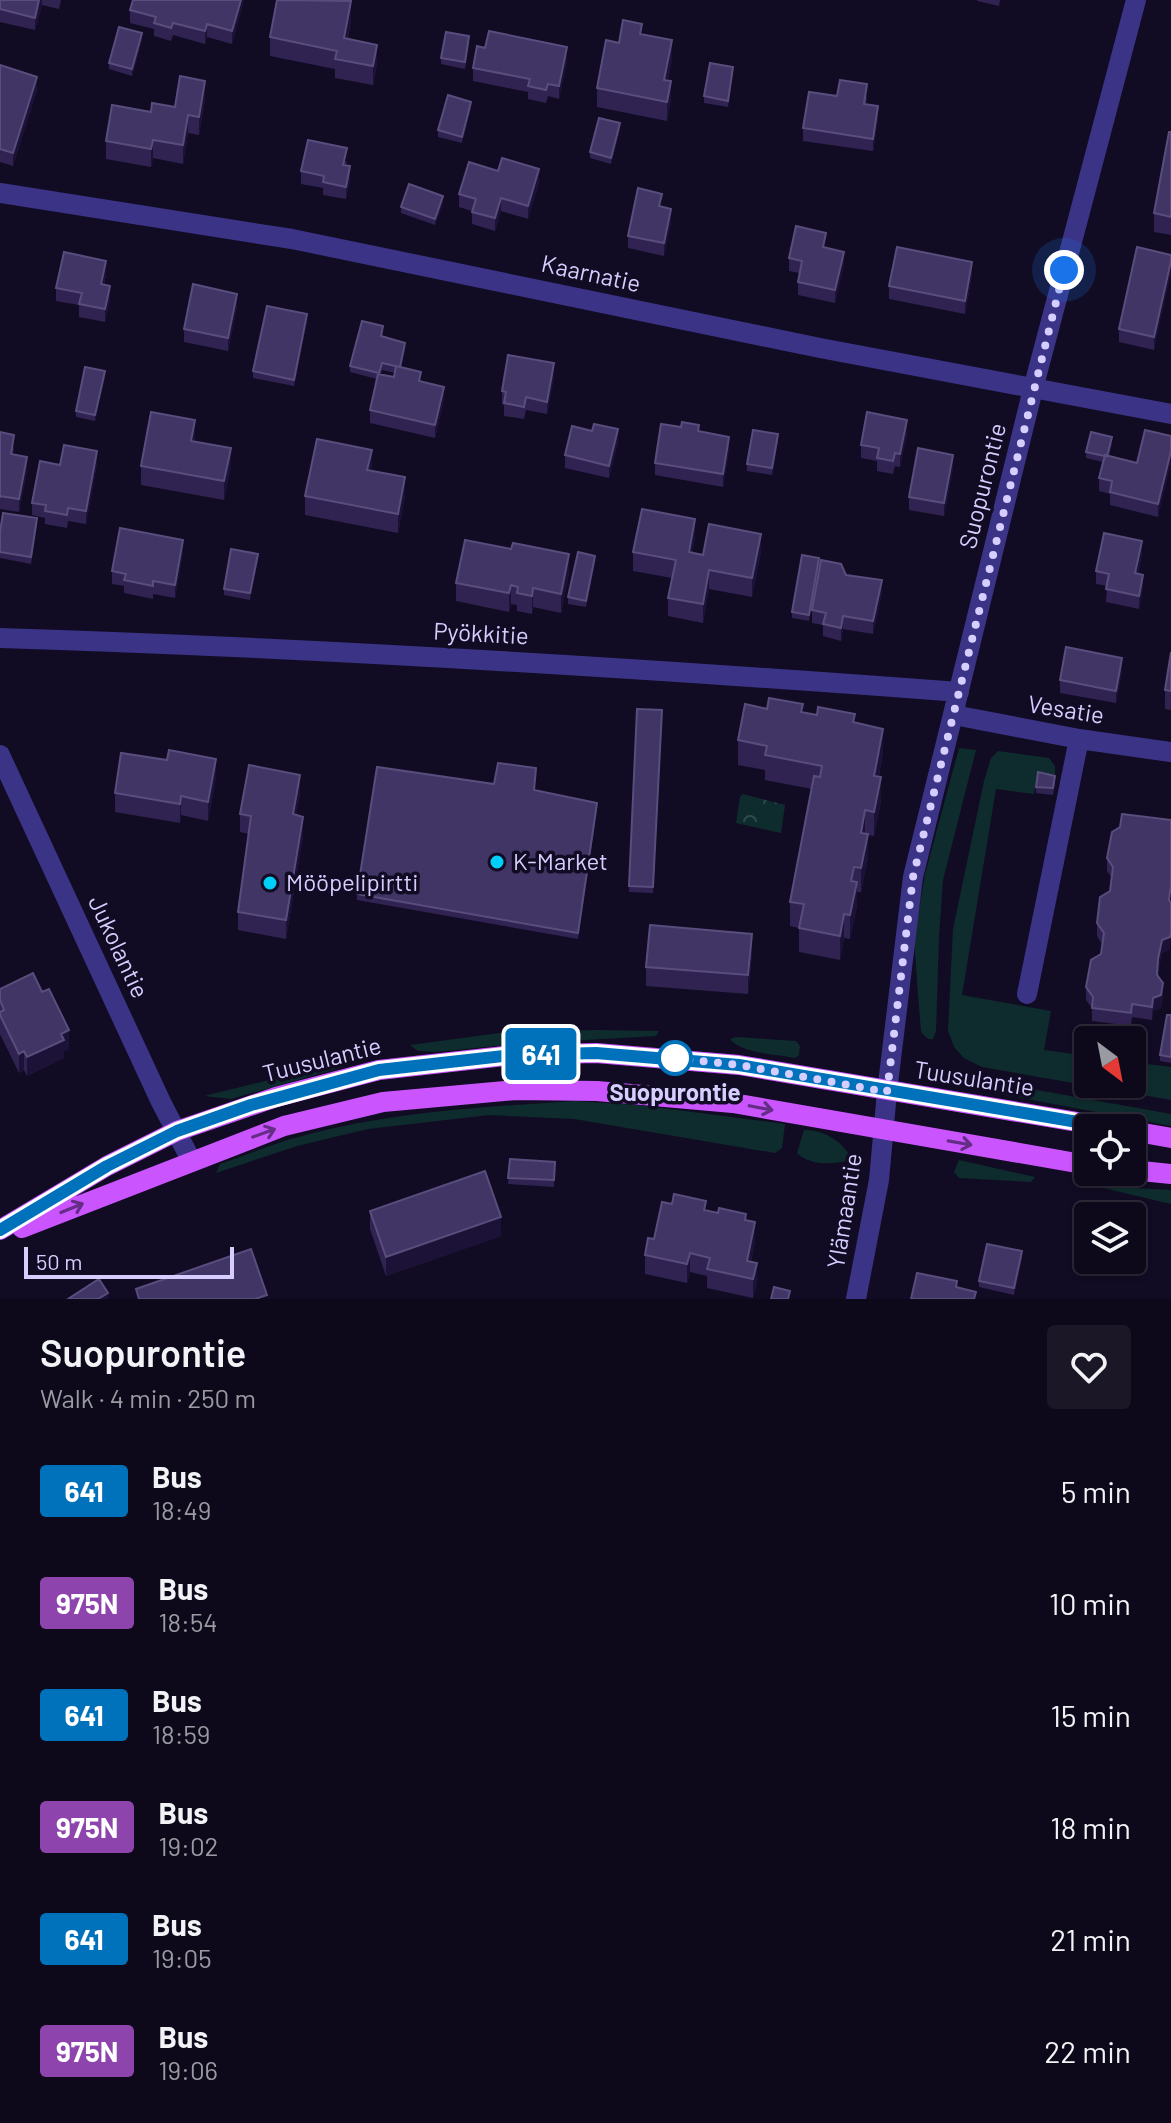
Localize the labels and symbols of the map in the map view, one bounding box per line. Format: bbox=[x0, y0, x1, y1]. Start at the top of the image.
street label: Kaarnatie bbox=[539, 248, 644, 297]
your location bbox=[1044, 250, 1084, 290]
street label: Suopurontie bbox=[952, 420, 1011, 551]
street label: Pyökkitie bbox=[433, 616, 530, 649]
street label: Vesatie bbox=[1026, 688, 1106, 729]
place label: K-Market bbox=[513, 846, 608, 875]
marker: K-Market bbox=[488, 853, 506, 871]
place label: Mööpelipirtti bbox=[286, 867, 418, 896]
marker: Mööpelipirtti bbox=[261, 874, 279, 892]
street label: Jukolantie bbox=[83, 891, 156, 1002]
north arrow bbox=[1074, 1026, 1146, 1098]
line badge: 641 bbox=[495, 1028, 587, 1080]
street label: Tuusulantie bbox=[259, 1030, 384, 1087]
marker: Suopurontie bbox=[658, 1041, 692, 1075]
street label: Tuusulantie bbox=[912, 1054, 1036, 1101]
place label: Suopurontie bbox=[609, 1077, 741, 1106]
one-way arrow bbox=[747, 1102, 773, 1117]
one-way arrow bbox=[251, 1125, 276, 1139]
one-way arrow bbox=[947, 1137, 972, 1152]
street label: Ylämaantie bbox=[820, 1151, 867, 1270]
one-way arrow bbox=[59, 1200, 84, 1214]
scale bar bbox=[24, 1243, 234, 1279]

